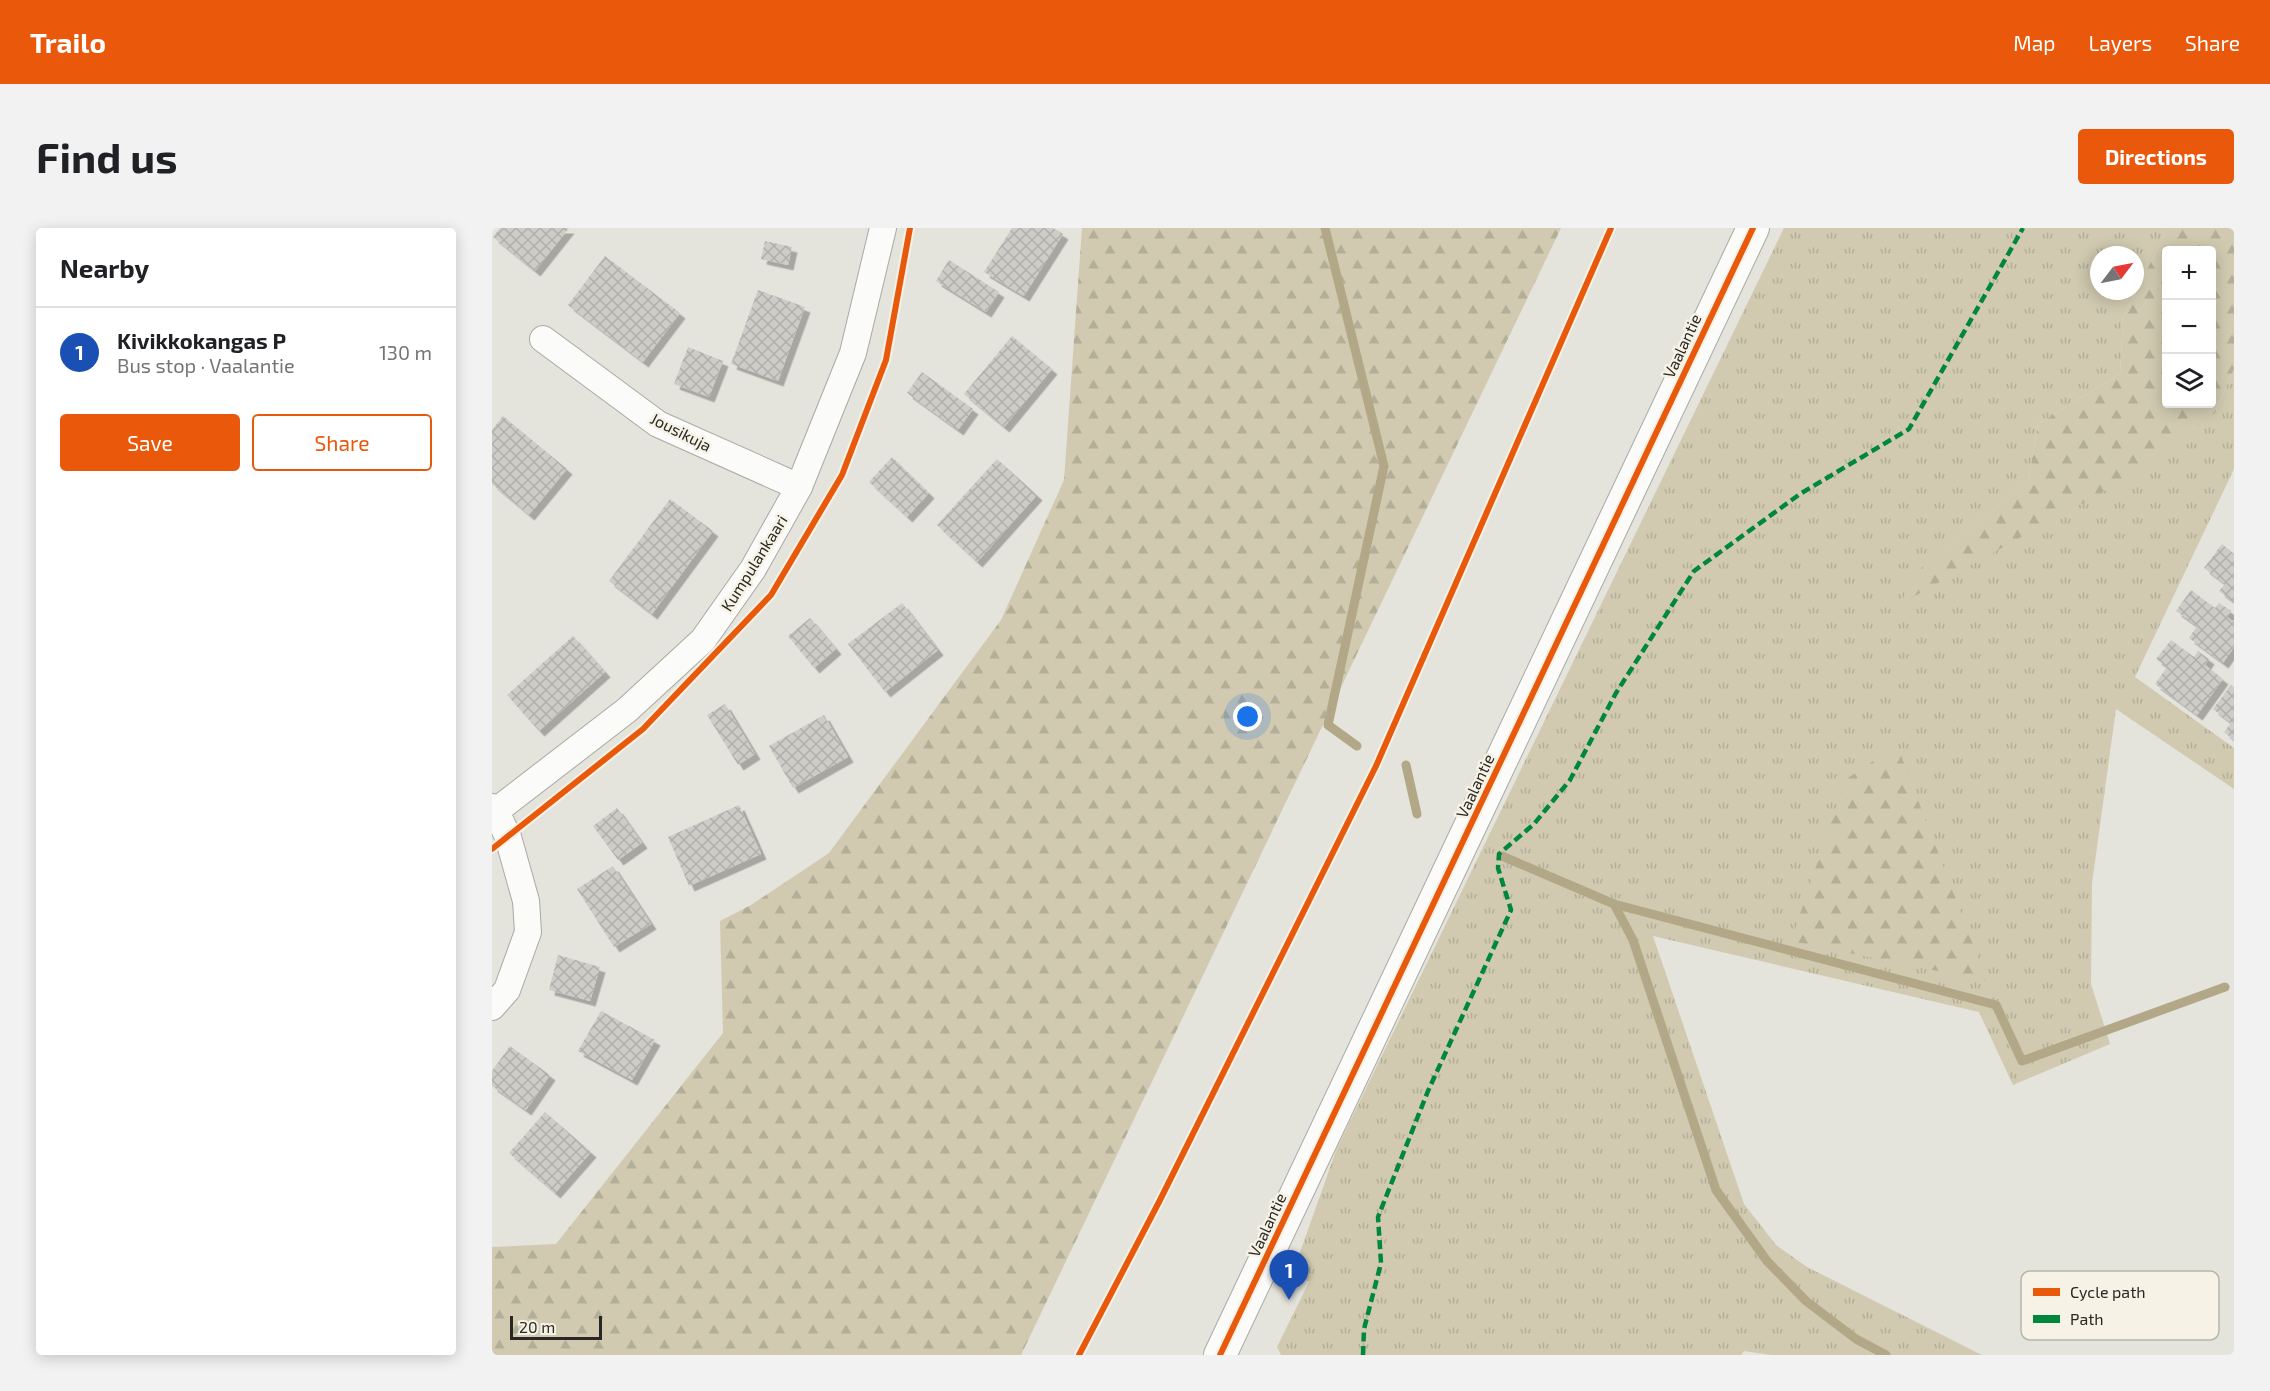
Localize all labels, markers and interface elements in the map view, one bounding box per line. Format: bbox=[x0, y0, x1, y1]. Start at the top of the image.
text: Trailo bbox=[30, 25, 106, 59]
text: Map bbox=[2013, 30, 2055, 55]
text: Layers bbox=[2088, 30, 2152, 55]
text: Share bbox=[2185, 30, 2240, 55]
button: Directions bbox=[2078, 129, 2234, 184]
text: Find us bbox=[36, 131, 178, 181]
north arrow bbox=[2090, 246, 2144, 300]
map controls bbox=[2162, 246, 2216, 408]
button: + bbox=[2162, 246, 2216, 300]
text: Nearby bbox=[60, 252, 149, 283]
button: − bbox=[2162, 300, 2216, 354]
street label: Vaalantie bbox=[1658, 311, 1705, 381]
text: Kivikkokangas P bbox=[117, 327, 286, 353]
text: 1 bbox=[75, 340, 84, 364]
text: 130 m bbox=[379, 340, 432, 364]
text: Bus stop · Vaalantie bbox=[117, 353, 295, 377]
button: layers bbox=[2162, 354, 2216, 408]
street label: Jousikuja bbox=[647, 408, 715, 456]
button: Save bbox=[60, 414, 240, 471]
button: Share bbox=[252, 414, 432, 471]
street label: Kumpulankaari bbox=[716, 511, 791, 614]
your location bbox=[1233, 702, 1262, 731]
street label: Vaalantie bbox=[1451, 751, 1498, 821]
street label: Vaalantie bbox=[1243, 1190, 1290, 1260]
pin: 1 bbox=[1270, 1250, 1308, 1300]
legend bbox=[2021, 1271, 2219, 1340]
text: Cycle path bbox=[2070, 1282, 2146, 1301]
text: Path bbox=[2070, 1309, 2104, 1328]
scale bar bbox=[510, 1313, 602, 1340]
text: 20 m bbox=[519, 1317, 555, 1336]

